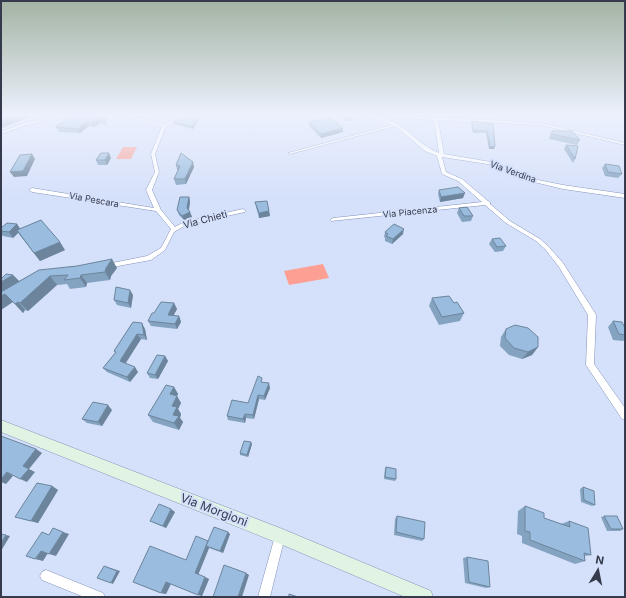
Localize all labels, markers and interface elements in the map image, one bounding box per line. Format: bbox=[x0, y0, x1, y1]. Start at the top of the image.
street label: Via Verdina bbox=[489, 158, 538, 185]
street label: Via Pescara bbox=[68, 190, 120, 209]
street label: Via Piacenza bbox=[382, 203, 438, 220]
street label: Via Chieti bbox=[182, 207, 228, 231]
street label: Via Morgioni bbox=[178, 490, 250, 529]
north arrow bbox=[578, 550, 618, 590]
text: N bbox=[594, 553, 605, 568]

